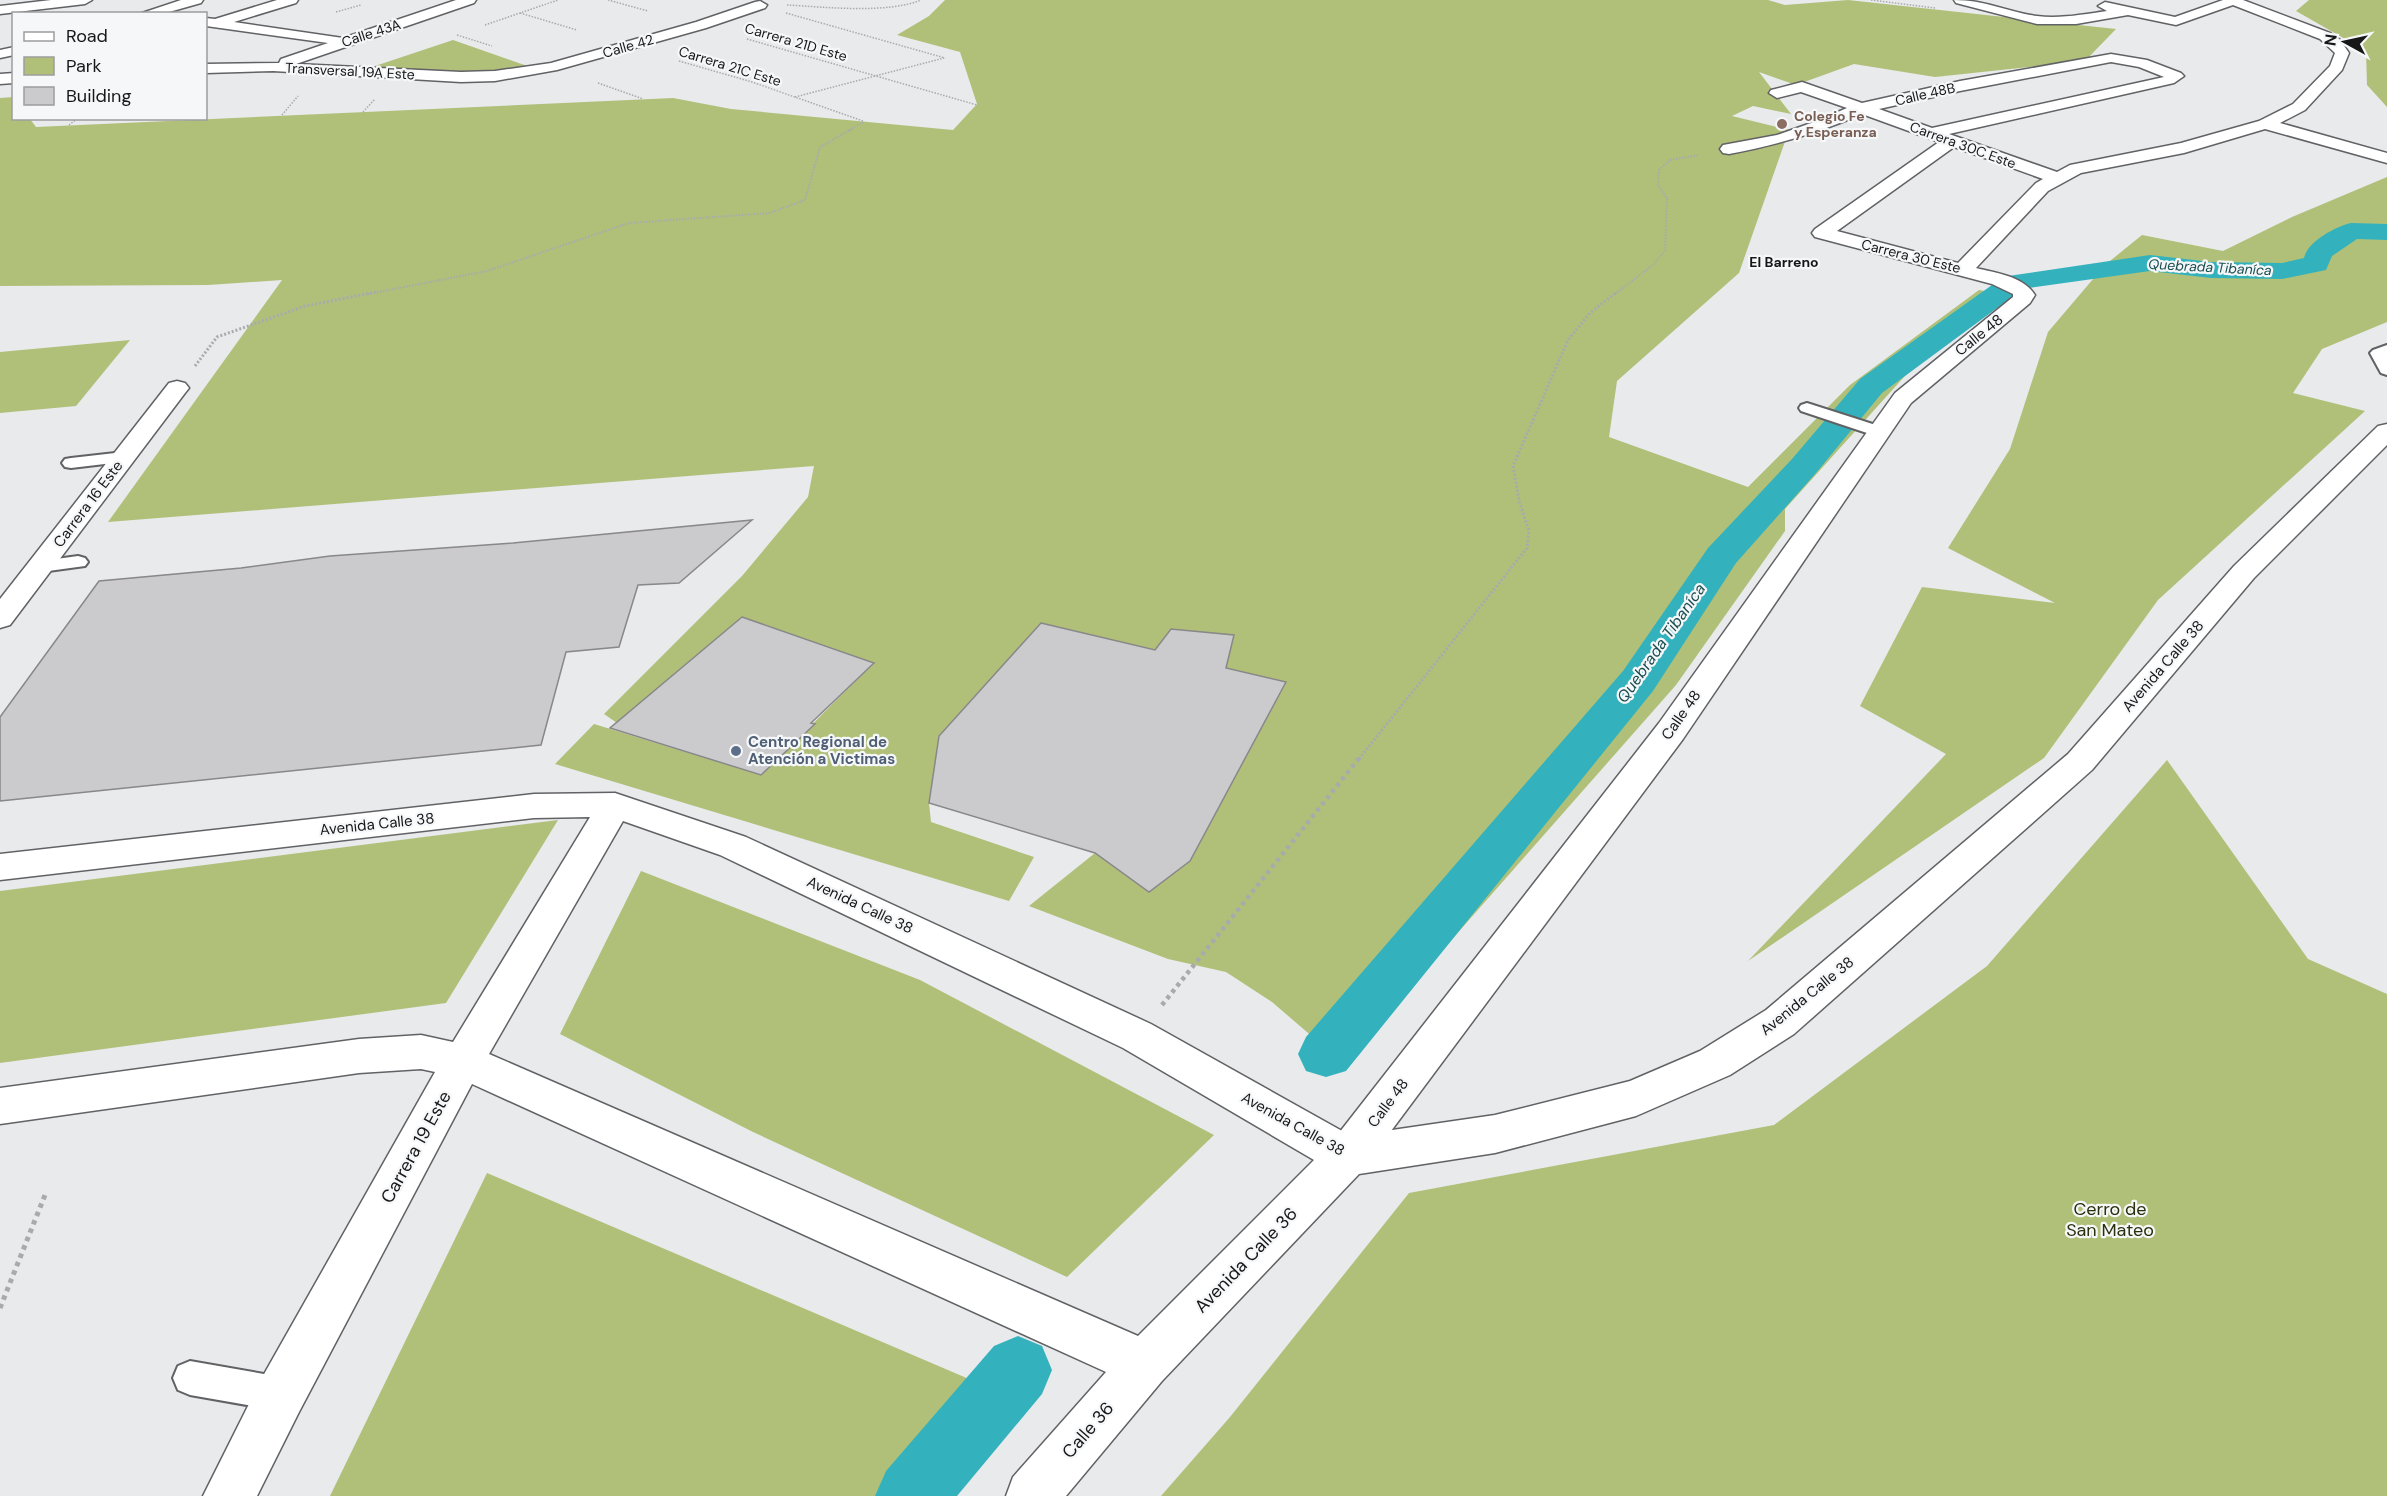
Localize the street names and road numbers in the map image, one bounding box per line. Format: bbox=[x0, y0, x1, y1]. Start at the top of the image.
street label: Calle 43A bbox=[339, 15, 403, 51]
street label: Carrera 21D Este bbox=[743, 19, 849, 65]
street label: Calle 42 bbox=[600, 30, 656, 62]
street label: Carrera 21C Este bbox=[677, 42, 783, 90]
street label: Transversal 19A Este bbox=[285, 59, 415, 83]
street label: Calle 48B bbox=[1893, 78, 1957, 110]
street label: Carrera 30C Este bbox=[1907, 117, 2019, 173]
street label: Carrera 30 Este bbox=[1859, 235, 1963, 277]
street label: Calle 48 bbox=[1951, 309, 2007, 361]
street label: Carrera 16 Este bbox=[49, 456, 127, 552]
street label: Avenida Calle 38 bbox=[2118, 616, 2208, 716]
street label: Calle 48 bbox=[1657, 686, 1705, 744]
street label: Avenida Calle 38 bbox=[319, 808, 435, 840]
street label: Avenida Calle 38 bbox=[804, 872, 916, 938]
street label: Avenida Calle 38 bbox=[1756, 952, 1858, 1040]
street label: Calle 48 bbox=[1363, 1074, 1413, 1132]
street label: Carrera 19 Este bbox=[375, 1087, 457, 1207]
street label: Avenida Calle 38 bbox=[1238, 1087, 1348, 1161]
street label: Avenida Calle 36 bbox=[1189, 1202, 1303, 1318]
street label: Calle 36 bbox=[1057, 1397, 1119, 1463]

